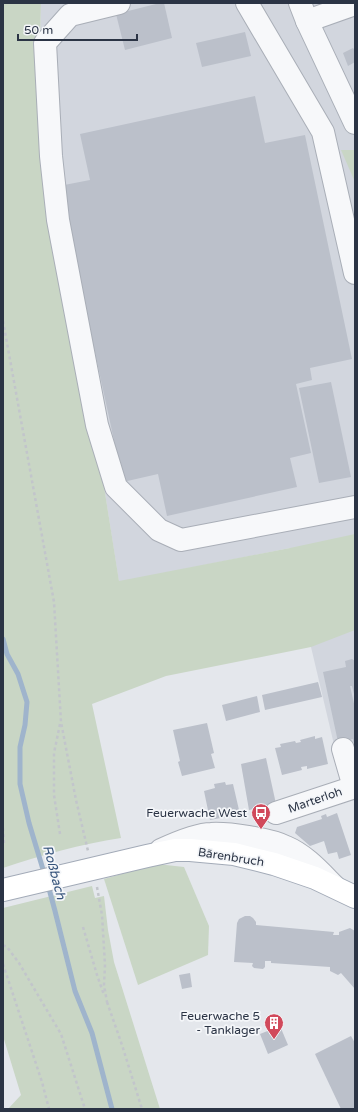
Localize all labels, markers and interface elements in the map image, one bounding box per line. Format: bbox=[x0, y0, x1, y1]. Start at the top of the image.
scale bar bbox=[18, 16, 137, 42]
text: 50 m bbox=[24, 23, 53, 37]
street label: Marterloh bbox=[286, 784, 344, 816]
bus stop icon: Feuerwache West bbox=[250, 802, 272, 830]
place label: Feuerwache West bbox=[146, 806, 247, 820]
water label: Roßbach bbox=[39, 843, 69, 902]
street label: Bärenbruch bbox=[197, 845, 265, 869]
place label: Feuerwache 5 - Tanklager bbox=[180, 1009, 260, 1037]
building icon: Feuerwache 5 - Tanklager bbox=[263, 1012, 285, 1040]

